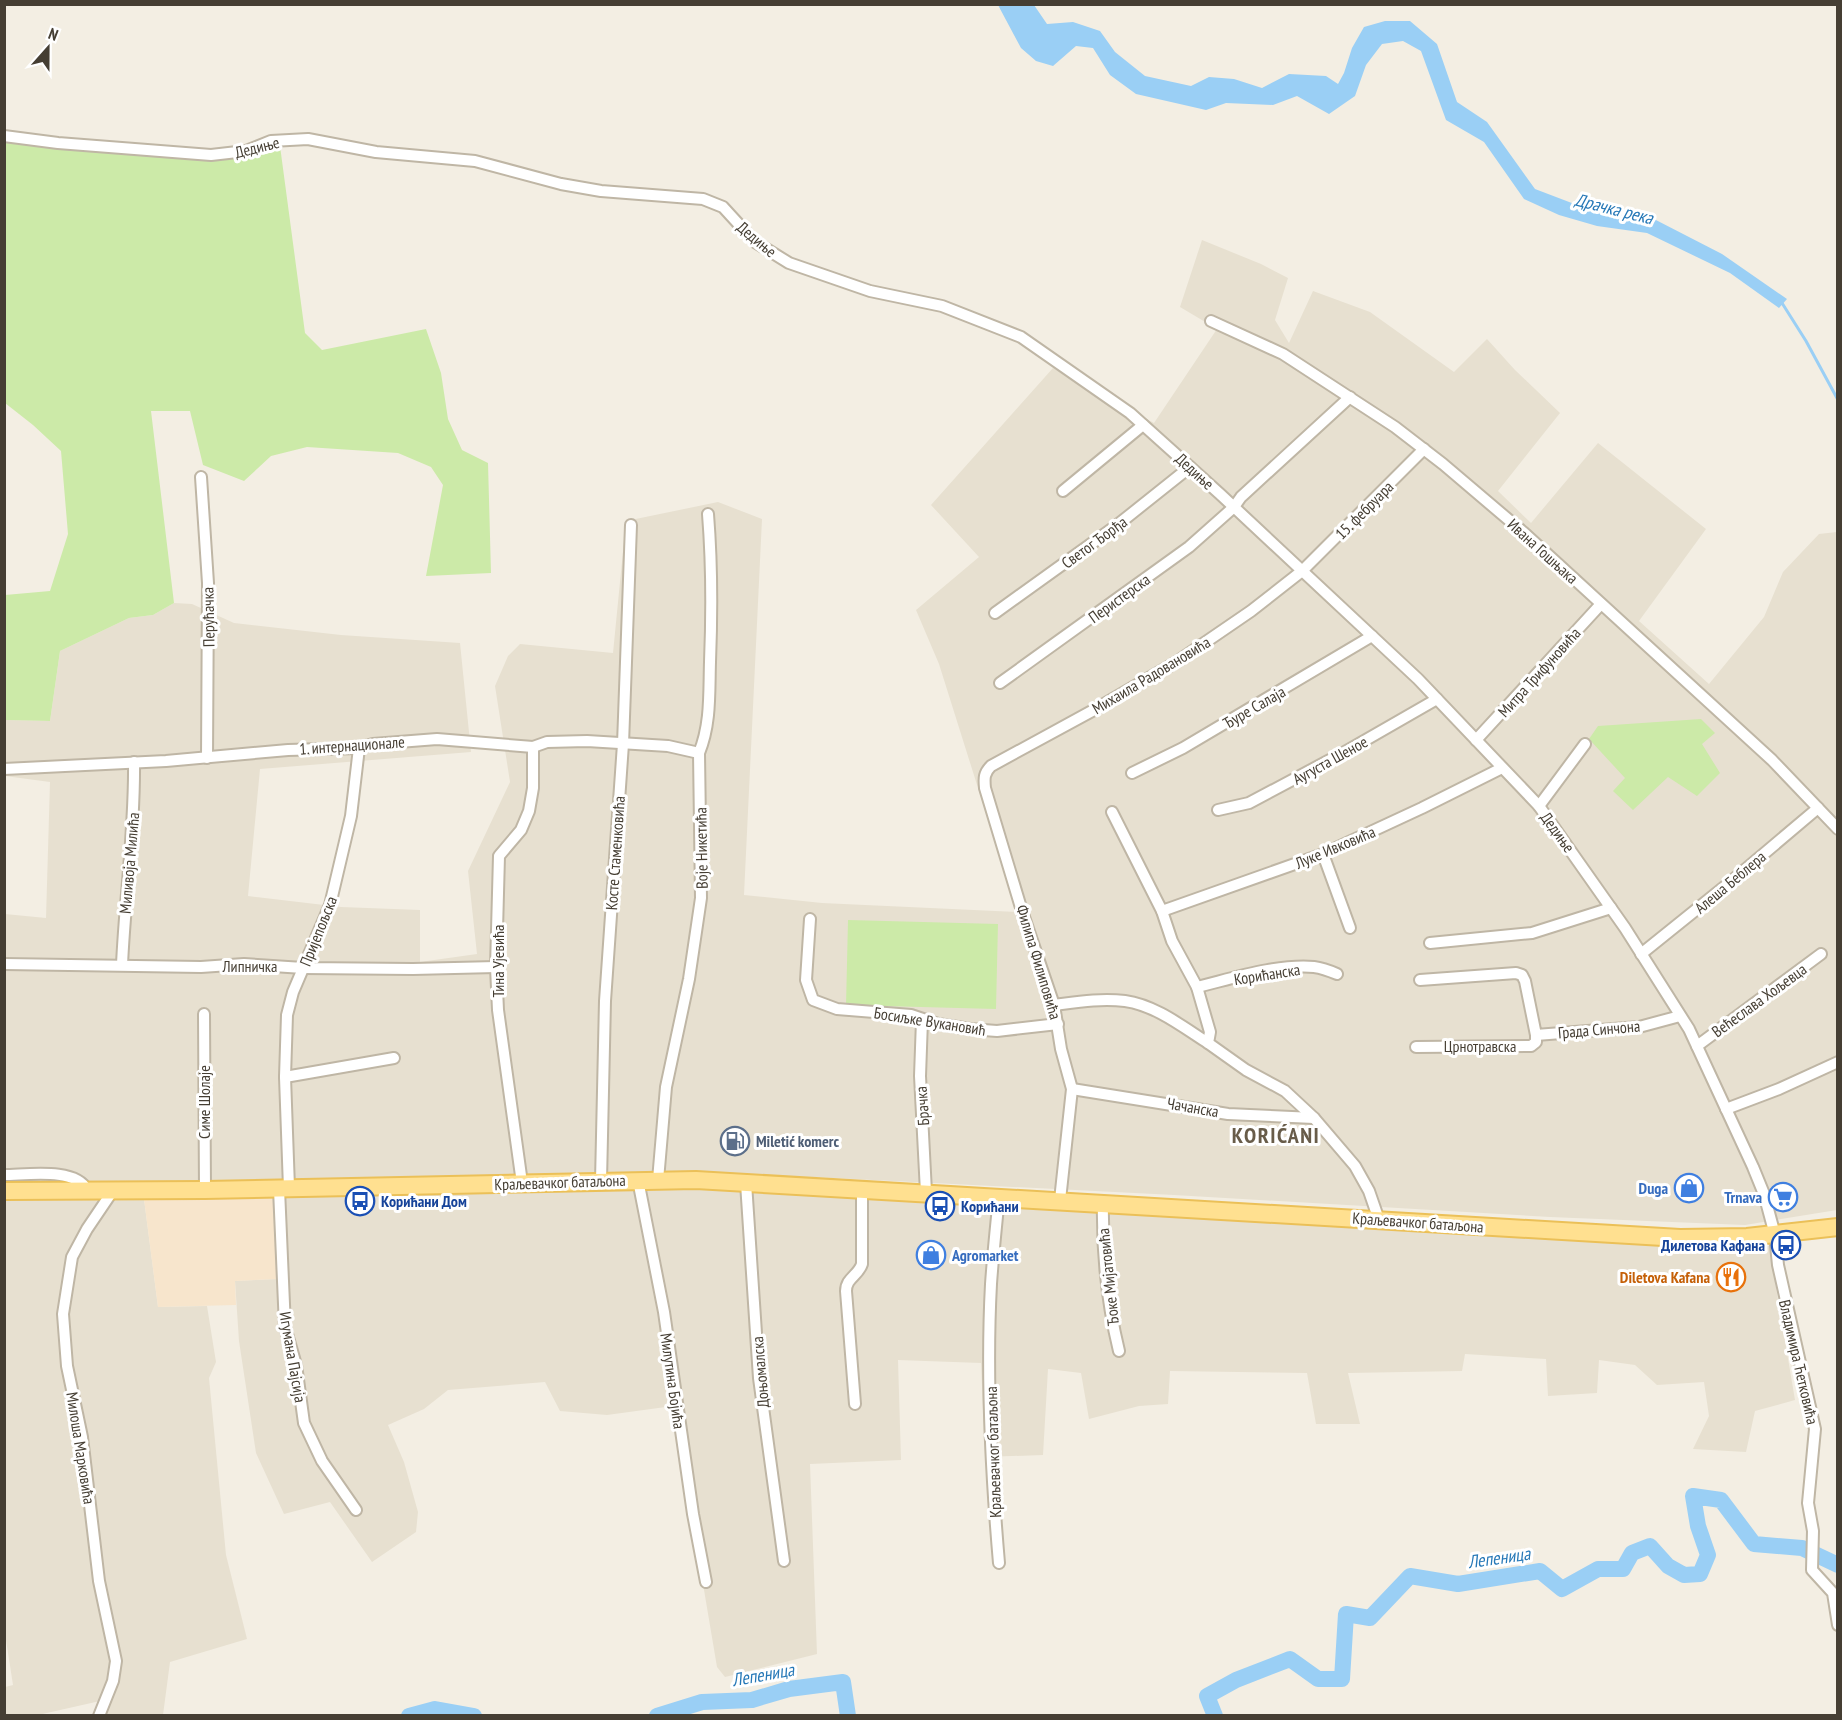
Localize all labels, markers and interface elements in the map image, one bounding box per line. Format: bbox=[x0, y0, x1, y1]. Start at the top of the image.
north arrow bbox=[18, 18, 78, 78]
text: N bbox=[46, 23, 61, 45]
street label: Дедиње bbox=[233, 132, 281, 162]
water label: Драчка река bbox=[1572, 188, 1656, 229]
street label: Дедиње bbox=[733, 217, 781, 261]
street label: Дедиње bbox=[1172, 448, 1218, 494]
street label: 15. фебруара bbox=[1331, 477, 1397, 543]
street label: Светог Ђорђа bbox=[1057, 511, 1131, 573]
street label: Ивана Гошњака bbox=[1504, 514, 1582, 588]
street label: Перистерска bbox=[1084, 569, 1154, 627]
street label: Перућачка bbox=[197, 587, 219, 647]
street label: Митра Трифуновића bbox=[1493, 623, 1585, 721]
street label: Михаила Радовановића bbox=[1088, 632, 1214, 718]
street label: Ђуре Салаја bbox=[1219, 681, 1289, 733]
street label: 1. интернационале bbox=[299, 731, 405, 759]
street label: Аугуста Шеное bbox=[1289, 731, 1371, 789]
street label: Косте Стаменковића bbox=[601, 795, 629, 911]
street label: Воје Никетића bbox=[690, 807, 712, 889]
street label: Дедиње bbox=[1537, 808, 1579, 856]
street label: Миливоја Милића bbox=[115, 812, 143, 914]
street label: Луке Ивковића bbox=[1291, 821, 1378, 873]
street label: Алеша Беблера bbox=[1690, 846, 1770, 918]
street label: Пријепољска bbox=[295, 893, 341, 969]
street label: Филипа Филиповића bbox=[1012, 902, 1066, 1022]
street label: Тина Ујевића bbox=[488, 925, 508, 997]
street label: Липничка bbox=[222, 956, 277, 976]
street label: Корићанска bbox=[1232, 959, 1302, 989]
street label: Већеслава Хољевца bbox=[1708, 959, 1810, 1041]
street label: Босиљке Вукановић bbox=[873, 1002, 987, 1040]
street label: Града Синчона bbox=[1557, 1015, 1641, 1043]
street label: Црнотравска bbox=[1444, 1036, 1516, 1056]
street label: Симе Шолаје bbox=[194, 1065, 214, 1139]
street label: Брачка bbox=[911, 1086, 933, 1126]
street label: Чачанска bbox=[1166, 1093, 1220, 1121]
district label: KORIĆANI bbox=[1232, 1121, 1320, 1149]
fuel station icon: Miletić komerc bbox=[719, 1125, 751, 1157]
place label: Miletić komerc bbox=[756, 1131, 839, 1151]
street label: Краљевачког батаљона bbox=[494, 1170, 626, 1194]
shop icon: Duga bbox=[1673, 1172, 1705, 1204]
place label: Duga bbox=[1639, 1178, 1668, 1198]
supermarket icon: Trnava bbox=[1767, 1181, 1799, 1213]
bus stop icon: Корићани Дом bbox=[344, 1185, 376, 1217]
place label: Trnava bbox=[1724, 1187, 1762, 1207]
bus stop icon: Корићани bbox=[924, 1190, 956, 1222]
place label: Корићани Дом bbox=[381, 1191, 467, 1211]
place label: Корићани bbox=[961, 1196, 1019, 1216]
street label: Краљевачког батаљона bbox=[1352, 1207, 1484, 1237]
street label: Ђоке Мијатовића bbox=[1093, 1227, 1123, 1327]
bus stop icon: Дилетова Кафана bbox=[1770, 1229, 1802, 1261]
place label: Дилетова Кафана bbox=[1661, 1235, 1765, 1255]
shop icon: Agromarket bbox=[915, 1239, 947, 1271]
place label: Agromarket bbox=[951, 1245, 1019, 1265]
restaurant icon: Diletova Kafana bbox=[1715, 1261, 1747, 1293]
place label: Diletova Kafana bbox=[1620, 1267, 1710, 1287]
street label: Владимира Ћетковића bbox=[1775, 1298, 1823, 1426]
street label: Игумана Пајсија bbox=[275, 1310, 311, 1404]
street label: Милутина Бојића bbox=[656, 1332, 690, 1430]
street label: Доњомалска bbox=[747, 1335, 773, 1409]
street label: Краљевачког батаљона bbox=[981, 1386, 1005, 1518]
street label: Милоша Марковића bbox=[62, 1390, 100, 1506]
water label: Лепеница bbox=[1465, 1542, 1532, 1573]
water label: Лепеница bbox=[729, 1658, 796, 1691]

